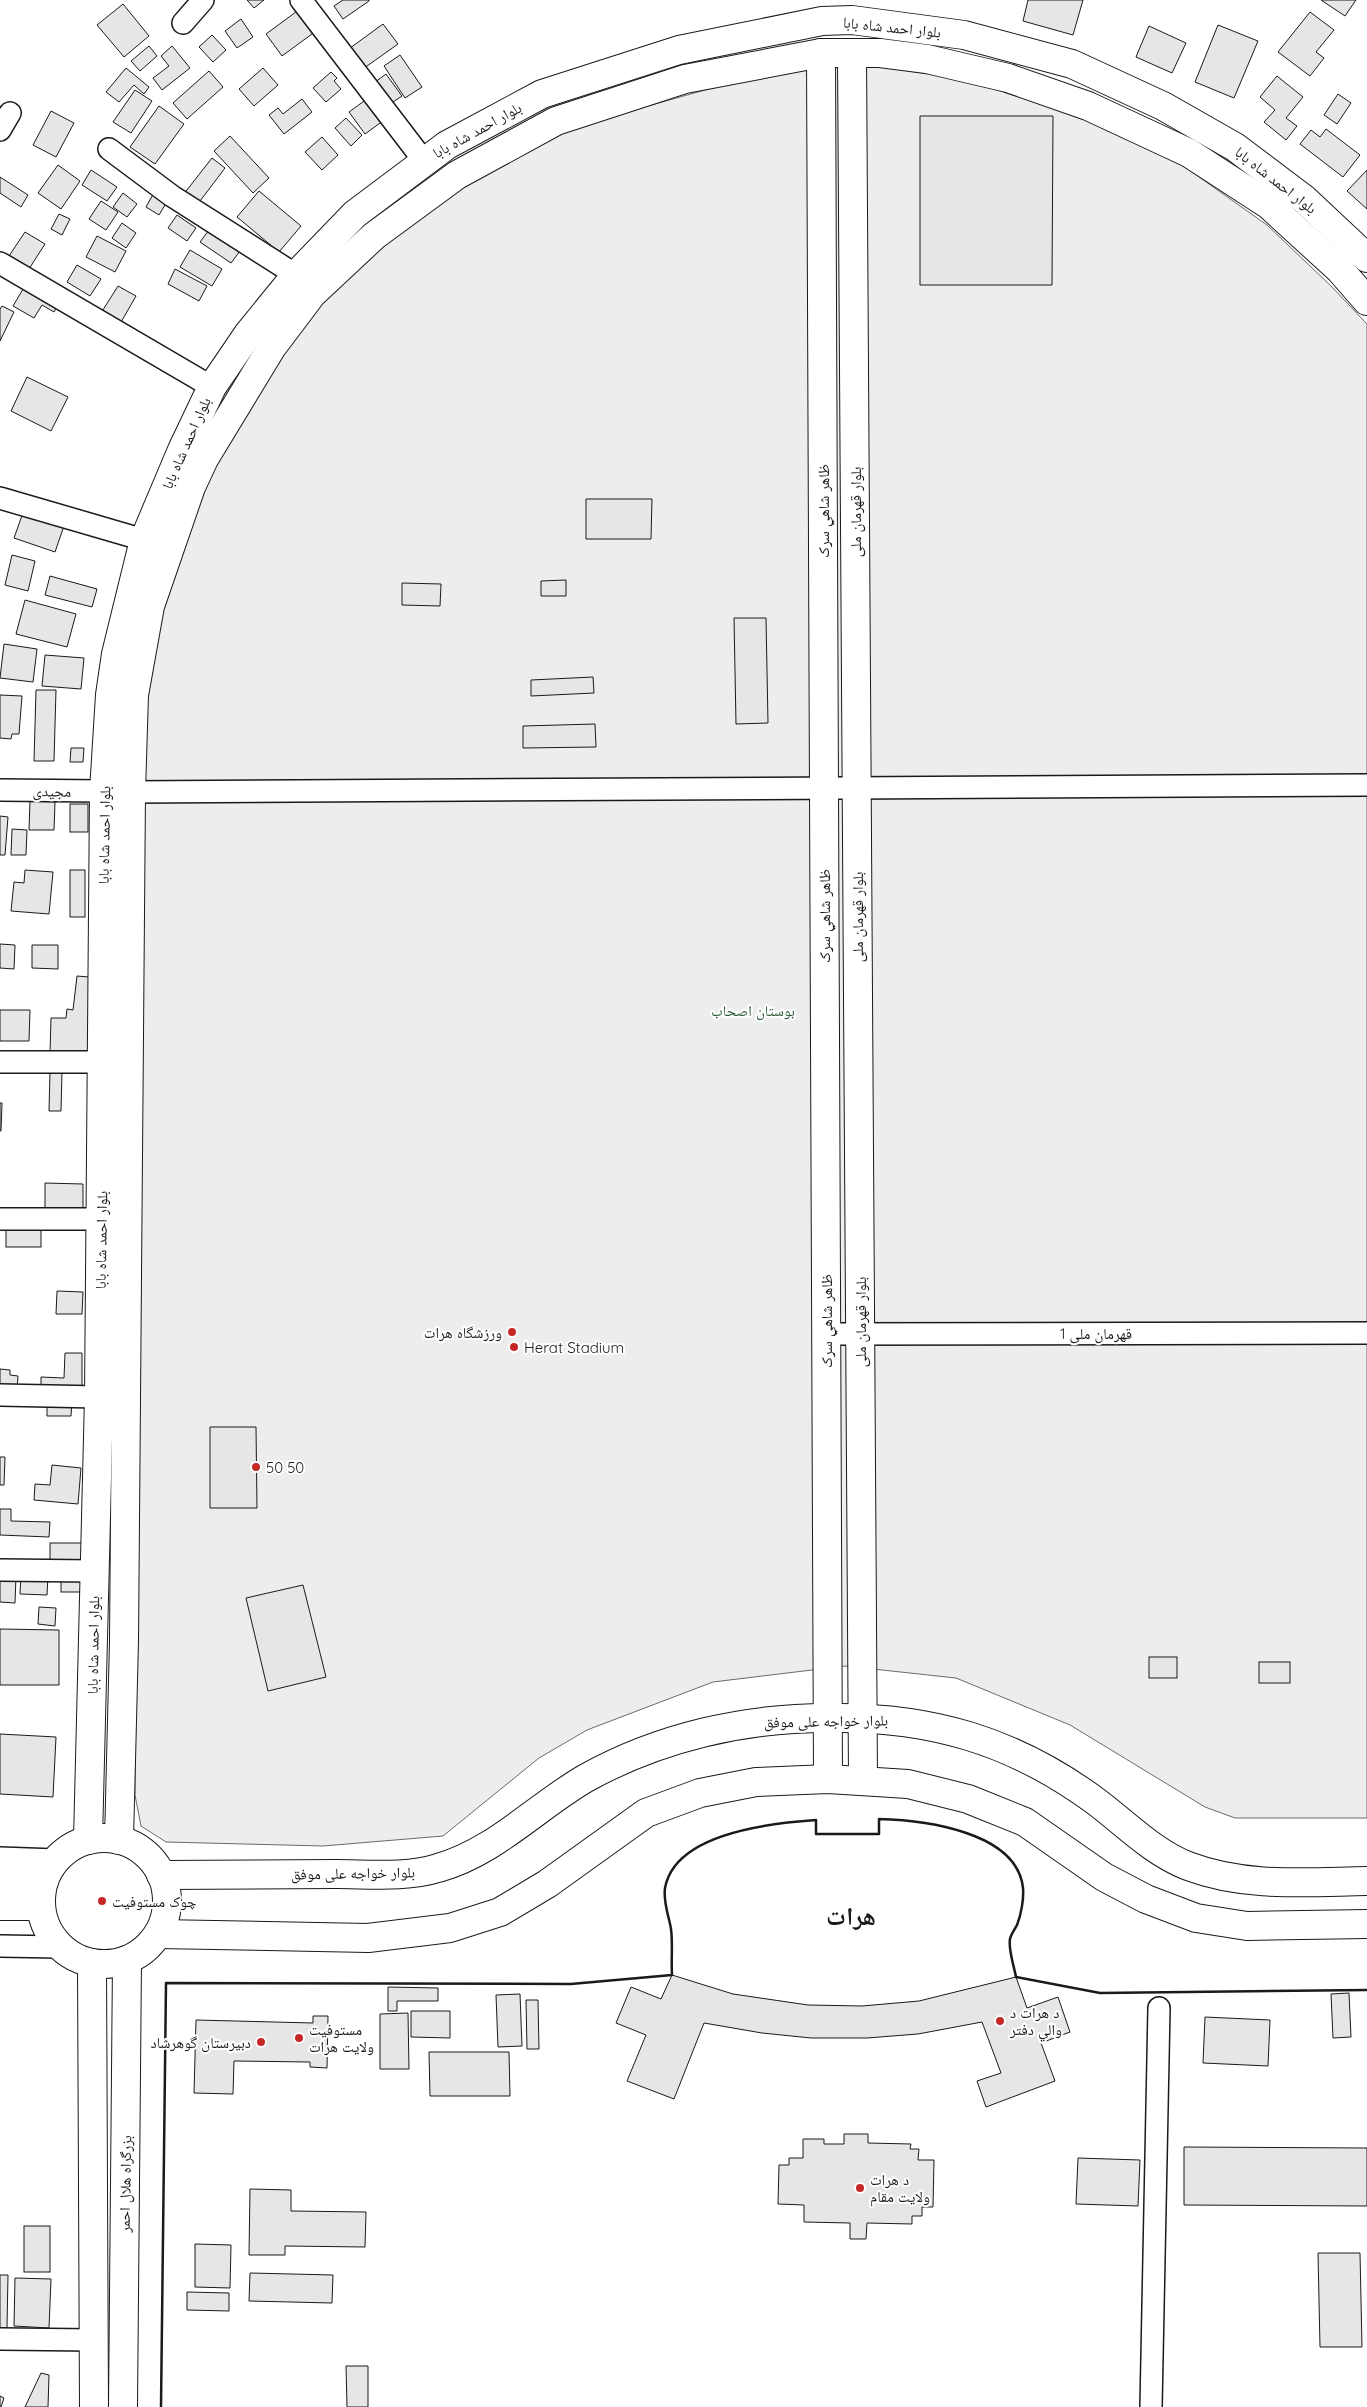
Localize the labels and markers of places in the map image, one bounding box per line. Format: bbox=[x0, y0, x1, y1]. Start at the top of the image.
place label: ورزشگاه هرات bbox=[424, 1323, 502, 1342]
marker: ورزشگاه هرات bbox=[506, 1326, 518, 1338]
place label: Herat Stadium bbox=[524, 1338, 624, 1357]
marker: Herat Stadium bbox=[508, 1341, 520, 1353]
place label: 50 50 bbox=[266, 1458, 304, 1477]
marker: 50 50 bbox=[250, 1461, 262, 1473]
place label: چوک مستوفیت bbox=[112, 1892, 197, 1911]
marker: چوک مستوفیت bbox=[96, 1895, 108, 1907]
place label: د هرات د والي دفتر bbox=[1009, 2003, 1062, 2041]
marker: د هرات د والي دفتر bbox=[994, 2015, 1006, 2027]
place label: مستوفیت ولایت هرات bbox=[309, 2020, 374, 2056]
marker: مستوفیت ولایت هرات bbox=[293, 2032, 305, 2044]
place label: دبیرستان گوهرشاد bbox=[150, 2033, 251, 2053]
marker: دبیرستان گوهرشاد bbox=[255, 2036, 267, 2048]
place label: د هرات ولایت مقام bbox=[870, 2170, 930, 2207]
marker: د هرات ولایت مقام bbox=[854, 2182, 866, 2194]

